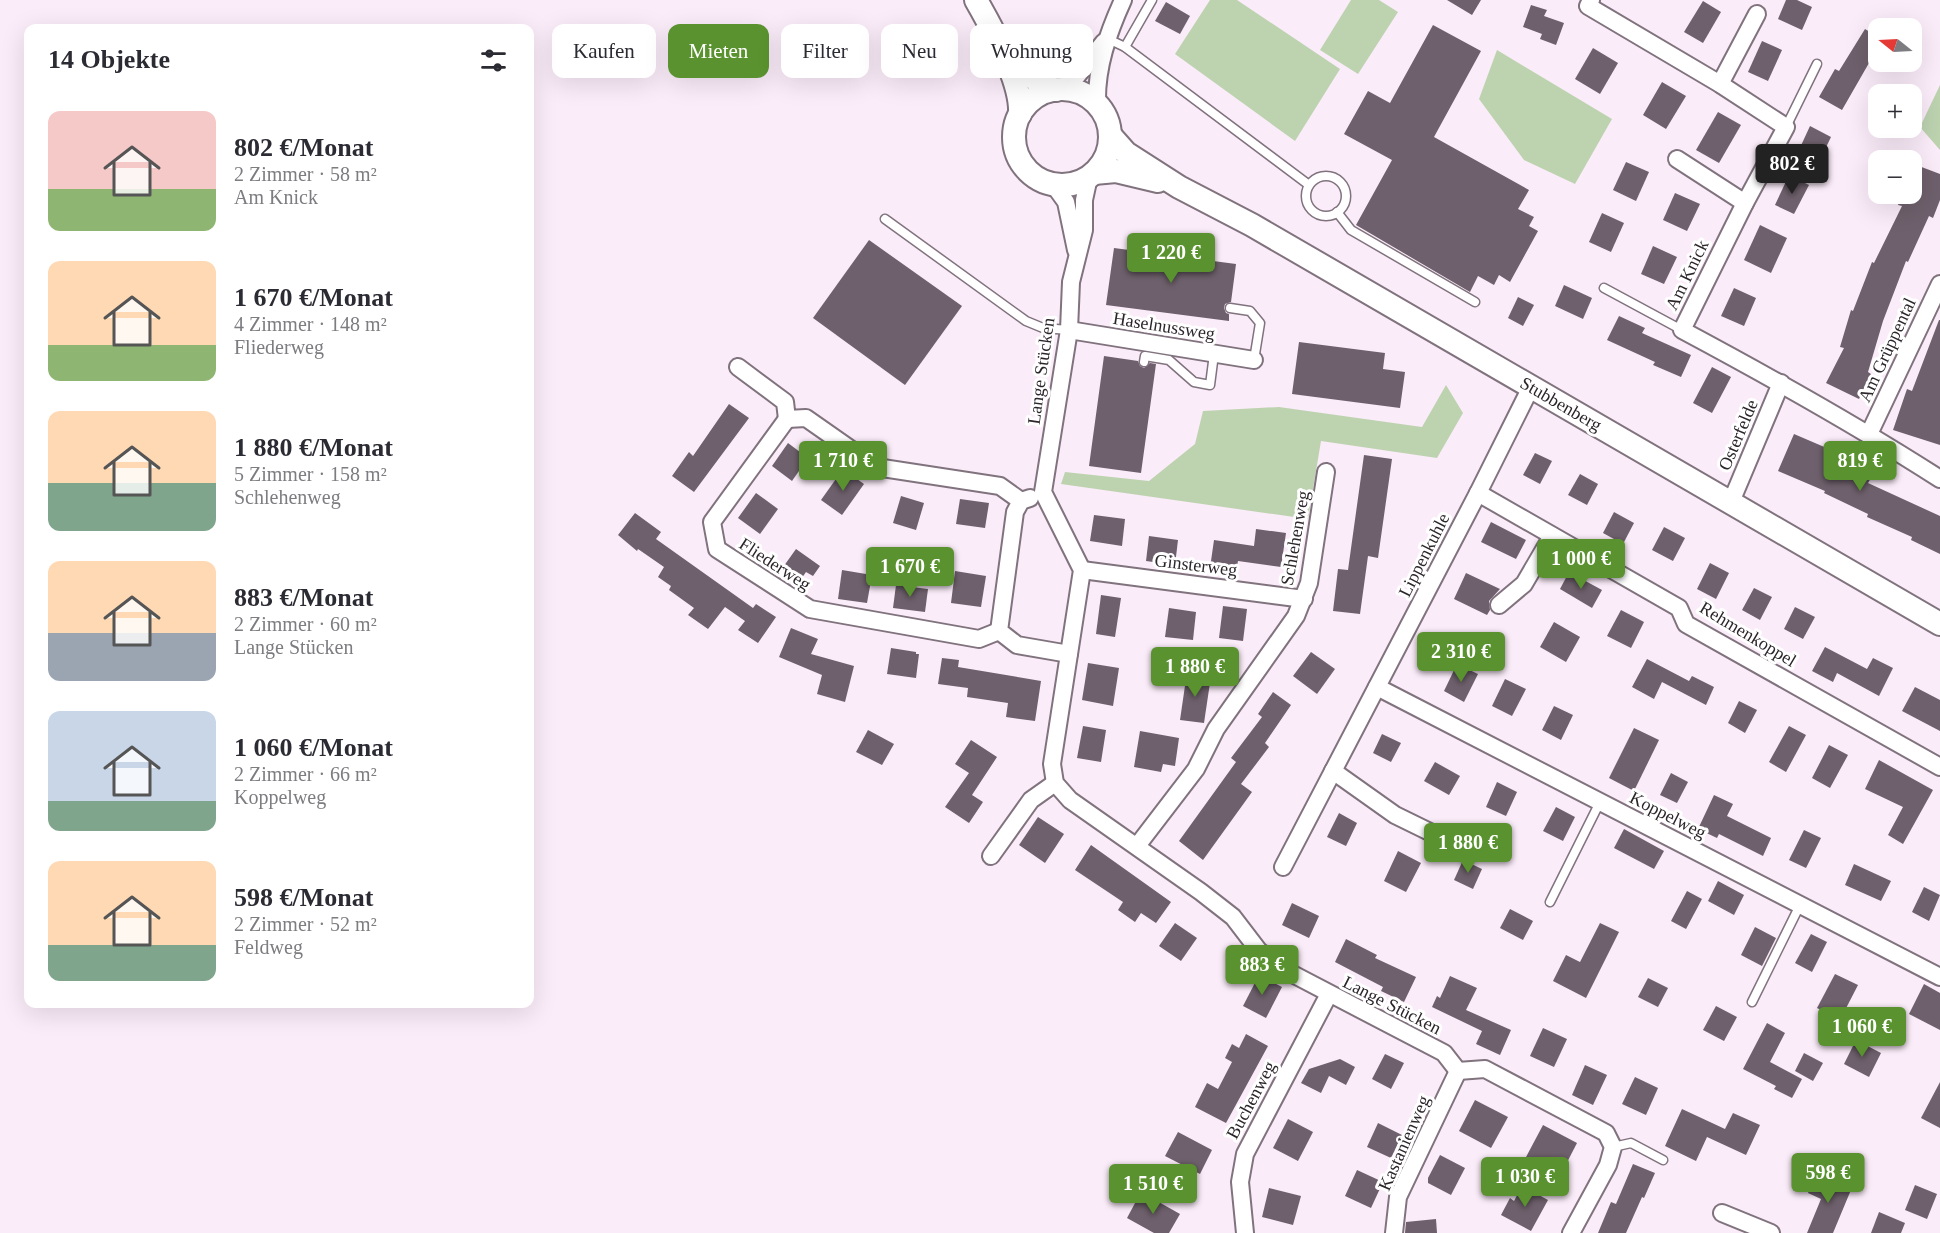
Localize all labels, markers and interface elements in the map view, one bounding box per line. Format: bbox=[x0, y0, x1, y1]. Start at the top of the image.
north arrow bbox=[1868, 18, 1922, 72]
map controls bbox=[1868, 18, 1922, 204]
chip: Kaufen bbox=[552, 24, 656, 78]
chip: Mieten bbox=[668, 24, 769, 78]
chip: Filter bbox=[781, 24, 869, 78]
chip: Neu bbox=[881, 24, 958, 78]
chip: Wohnung bbox=[970, 24, 1093, 78]
icon: filters bbox=[477, 44, 510, 77]
text: 14 Objekte bbox=[48, 45, 170, 74]
button: + bbox=[1868, 84, 1922, 138]
text: 802 €/Monat bbox=[234, 133, 373, 162]
icon: home bbox=[96, 135, 168, 207]
pin: 802 € bbox=[1750, 144, 1834, 195]
button: − bbox=[1868, 150, 1922, 204]
text: 802 € bbox=[1770, 152, 1815, 174]
text: 2 Zimmer · 58 m² bbox=[234, 163, 377, 185]
text: Am Knick bbox=[234, 186, 318, 208]
pin: 1 220 € bbox=[1116, 233, 1226, 284]
street label: Am Knick bbox=[1661, 237, 1713, 313]
text: 1 220 € bbox=[1141, 241, 1201, 263]
text: 1 670 €/Monat bbox=[234, 283, 393, 312]
icon: home bbox=[96, 285, 168, 357]
street label: Am Grüppental bbox=[1854, 295, 1920, 405]
street label: Haselnussweg bbox=[1112, 308, 1216, 344]
text: 4 Zimmer · 148 m² bbox=[234, 313, 387, 335]
street label: Lange Stücken bbox=[1024, 316, 1058, 426]
text: Fliederweg bbox=[234, 336, 324, 358]
street label: Stubbenberg bbox=[1517, 373, 1605, 435]
street label: Osterfelde bbox=[1714, 397, 1762, 473]
text: 1 880 €/Monat bbox=[234, 433, 393, 462]
icon: home bbox=[96, 435, 168, 507]
pin: 1 710 € bbox=[788, 441, 898, 492]
pin: 819 € bbox=[1818, 441, 1902, 492]
text: 1 710 € bbox=[813, 449, 873, 471]
text: 819 € bbox=[1838, 449, 1883, 471]
text: 5 Zimmer · 158 m² bbox=[234, 463, 387, 485]
text: Schlehenweg bbox=[234, 486, 341, 508]
street label: Schlehenweg bbox=[1277, 489, 1313, 587]
street label: Lippenkuhle bbox=[1394, 510, 1454, 600]
street label: Fliederweg bbox=[736, 534, 814, 594]
pin: 1 000 € bbox=[1526, 539, 1636, 590]
pin: 1 670 € bbox=[855, 547, 965, 598]
text: 1 000 € bbox=[1551, 547, 1611, 569]
street label: Ginsterweg bbox=[1154, 550, 1238, 580]
text: 1 670 € bbox=[880, 555, 940, 577]
text: 883 €/Monat bbox=[234, 583, 373, 612]
icon: home bbox=[96, 585, 168, 657]
street label: Rehmenkoppel bbox=[1696, 597, 1800, 671]
text: 2 Zimmer · 60 m² bbox=[234, 613, 377, 635]
pin: 2 310 € bbox=[1406, 632, 1516, 683]
text: Lange Stücken bbox=[234, 636, 353, 658]
text: 2 310 € bbox=[1431, 640, 1491, 662]
pin: 1 880 € bbox=[1140, 647, 1250, 698]
text: 1 880 € bbox=[1165, 655, 1225, 677]
text: 1 060 €/Monat bbox=[234, 733, 393, 762]
icon: home bbox=[96, 735, 168, 807]
text: 2 Zimmer · 66 m² bbox=[234, 763, 377, 785]
text: Koppelweg bbox=[234, 786, 326, 808]
street label: Koppelweg bbox=[1626, 787, 1710, 843]
pin: 1 880 € bbox=[1413, 823, 1523, 874]
text: 1 880 € bbox=[1438, 831, 1498, 853]
text: 598 €/Monat bbox=[234, 883, 373, 912]
icon: home bbox=[96, 885, 168, 957]
text: 2 Zimmer · 52 m² bbox=[234, 913, 377, 935]
text: Feldweg bbox=[234, 936, 303, 958]
pin: 883 € bbox=[1220, 945, 1304, 996]
text: 883 € bbox=[1240, 953, 1285, 975]
street label: Lange Stücken bbox=[1340, 972, 1444, 1038]
pin: 1 060 € bbox=[1807, 1007, 1917, 1058]
text: 1 060 € bbox=[1832, 1015, 1892, 1037]
street label: Buchenweg bbox=[1222, 1058, 1280, 1142]
street label: Kastanienweg bbox=[1374, 1092, 1434, 1194]
pin: 598 € bbox=[1786, 1153, 1870, 1204]
pin: 1 030 € bbox=[1470, 1157, 1580, 1208]
text: 598 € bbox=[1806, 1161, 1851, 1183]
pin: 1 510 € bbox=[1098, 1164, 1208, 1215]
text: 1 030 € bbox=[1495, 1165, 1555, 1187]
text: 1 510 € bbox=[1123, 1172, 1183, 1194]

